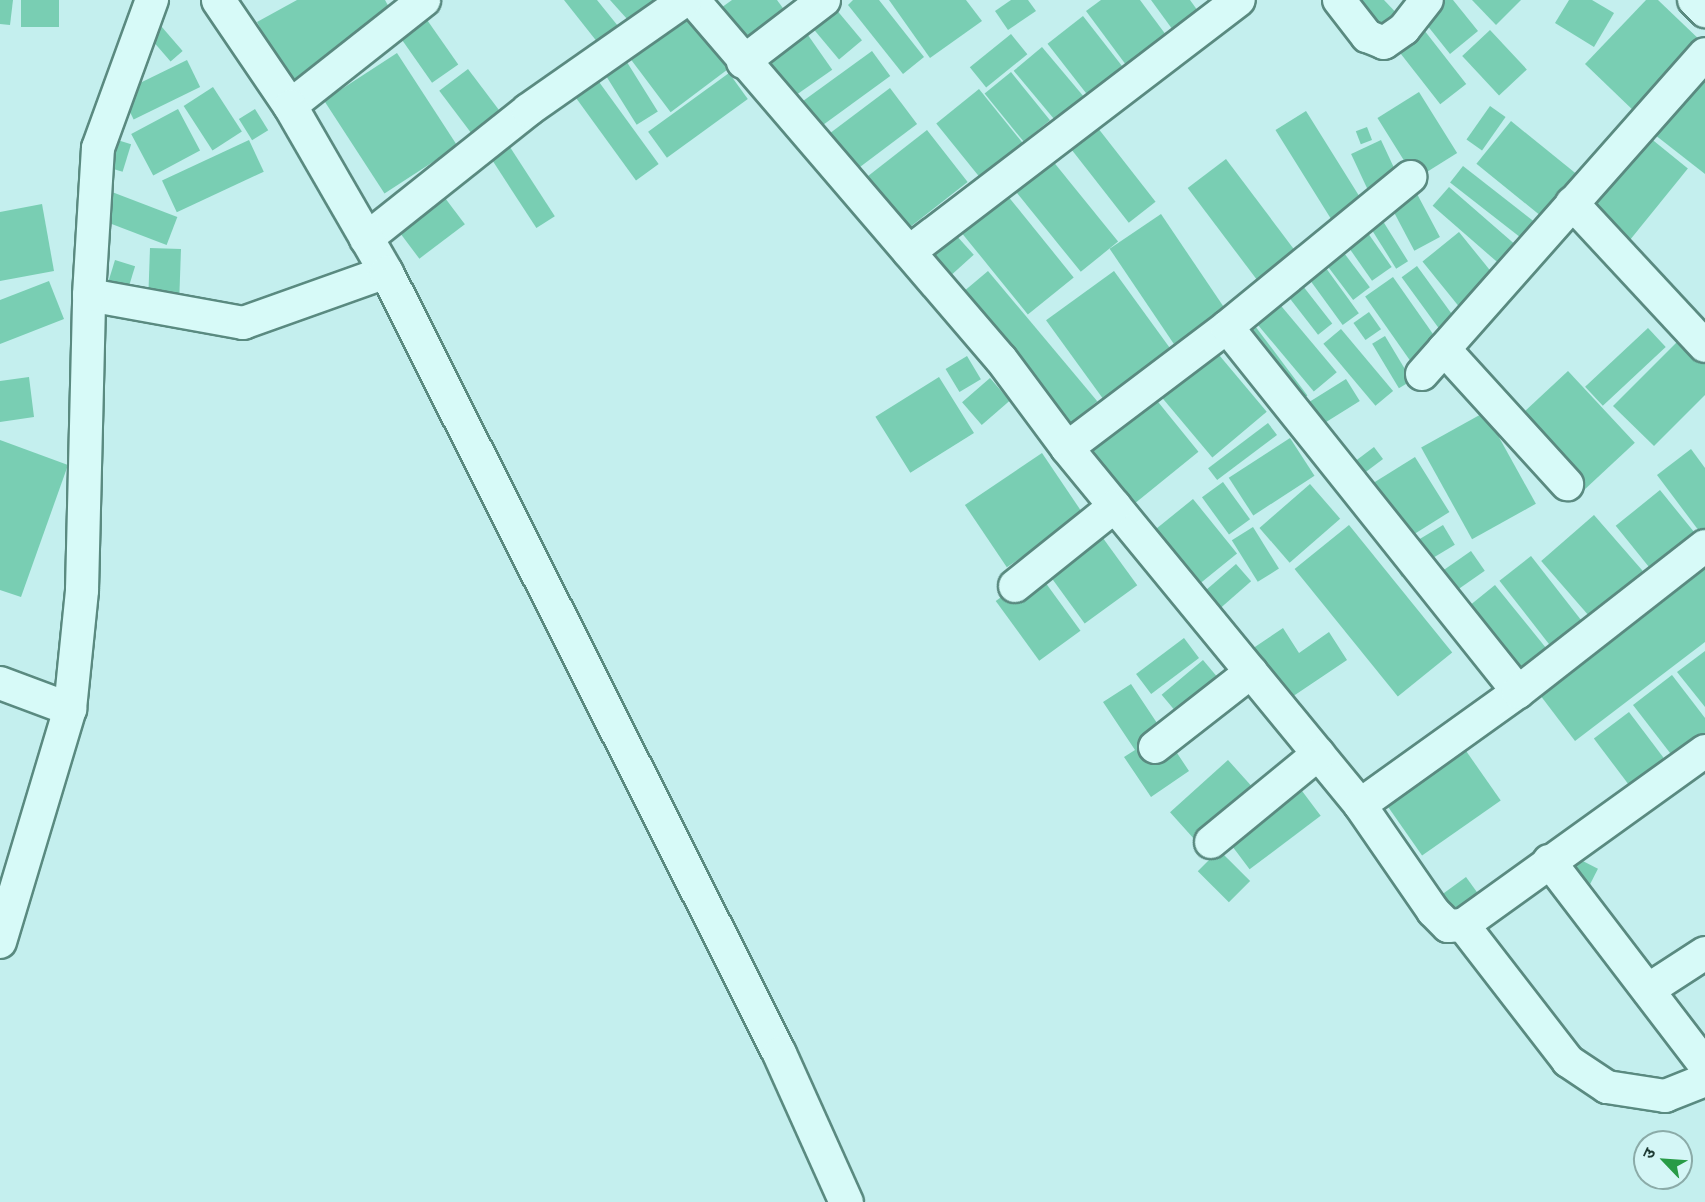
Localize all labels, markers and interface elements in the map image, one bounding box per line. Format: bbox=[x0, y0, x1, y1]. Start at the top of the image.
north arrow bbox=[1633, 1130, 1693, 1190]
text: उ bbox=[1637, 1144, 1660, 1162]

